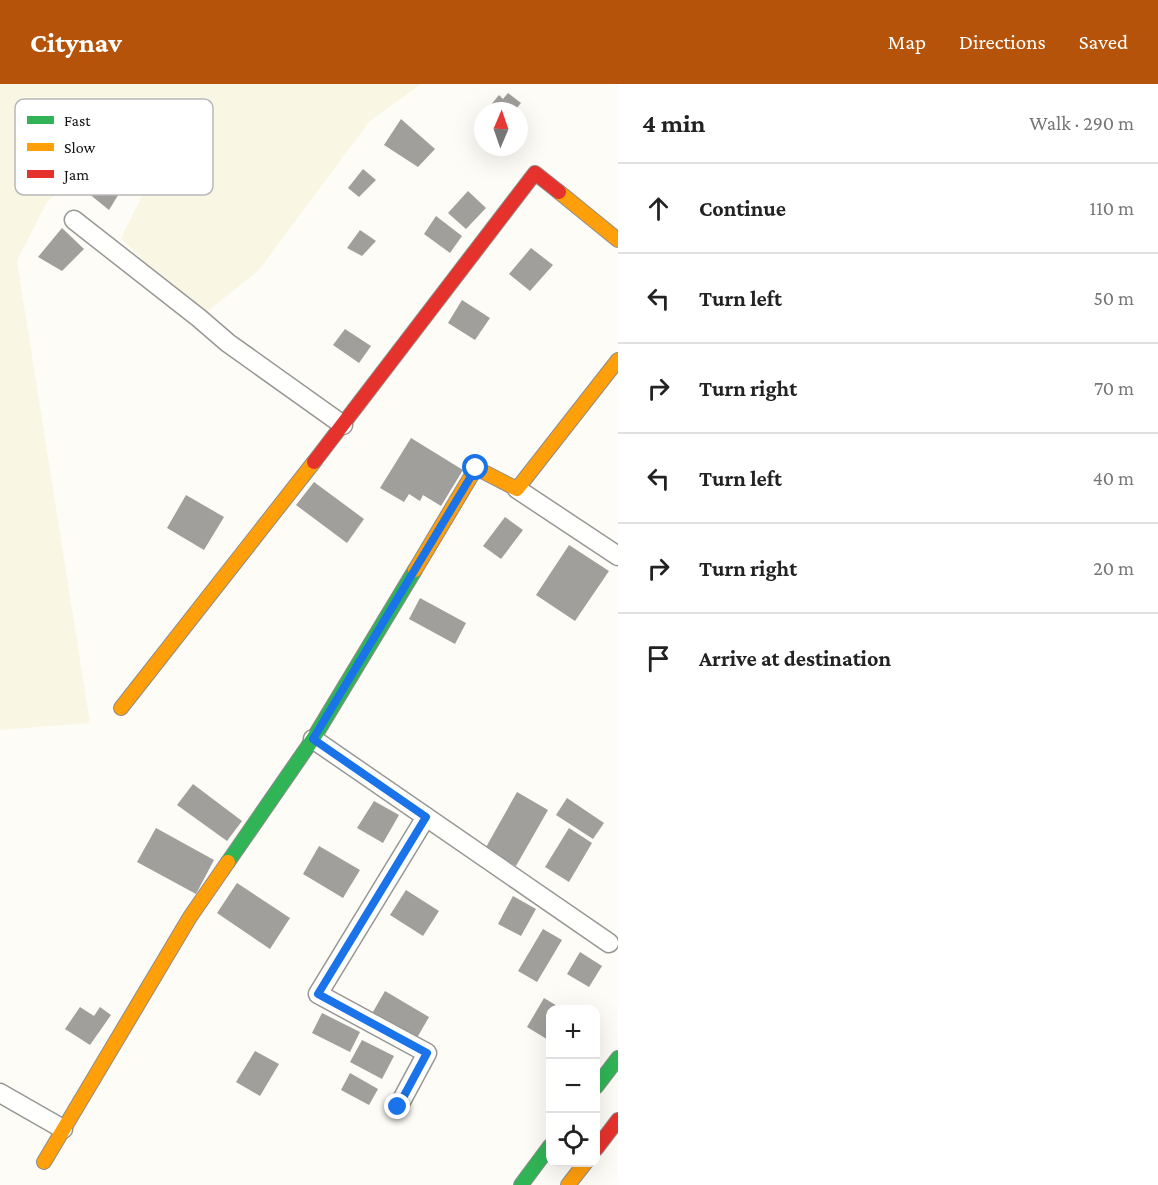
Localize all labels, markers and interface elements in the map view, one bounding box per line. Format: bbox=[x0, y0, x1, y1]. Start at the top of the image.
text: Citynav bbox=[30, 27, 122, 58]
text: Map bbox=[888, 30, 926, 54]
text: Directions bbox=[959, 30, 1046, 54]
text: Saved bbox=[1079, 30, 1128, 54]
legend bbox=[15, 99, 213, 195]
north arrow bbox=[474, 102, 528, 156]
text: 4 min bbox=[642, 109, 706, 138]
text: Fast bbox=[64, 112, 91, 129]
text: Walk · 290 m bbox=[1029, 112, 1134, 134]
text: Slow bbox=[64, 139, 96, 156]
text: Jam bbox=[62, 166, 89, 184]
icon: ahead bbox=[642, 192, 675, 225]
text: Continue bbox=[699, 196, 786, 221]
text: 110 m bbox=[1090, 197, 1134, 219]
icon: left bbox=[642, 282, 675, 315]
text: Turn left bbox=[699, 286, 782, 311]
text: 50 m bbox=[1093, 287, 1134, 309]
icon: right bbox=[642, 372, 675, 405]
text: Turn right bbox=[699, 376, 797, 401]
text: 70 m bbox=[1094, 377, 1134, 399]
route start bbox=[462, 454, 488, 480]
icon: left bbox=[642, 462, 675, 495]
text: Turn left bbox=[699, 466, 782, 491]
text: 40 m bbox=[1093, 467, 1134, 489]
icon: right bbox=[642, 552, 675, 585]
text: Turn right bbox=[699, 556, 797, 581]
text: 20 m bbox=[1093, 557, 1134, 579]
icon: arrive bbox=[642, 642, 675, 675]
text: Arrive at destination bbox=[699, 646, 891, 671]
map controls bbox=[546, 1005, 600, 1167]
button: + bbox=[546, 1005, 600, 1059]
button: − bbox=[546, 1059, 600, 1113]
route end bbox=[384, 1093, 410, 1119]
button: locate bbox=[546, 1113, 600, 1167]

